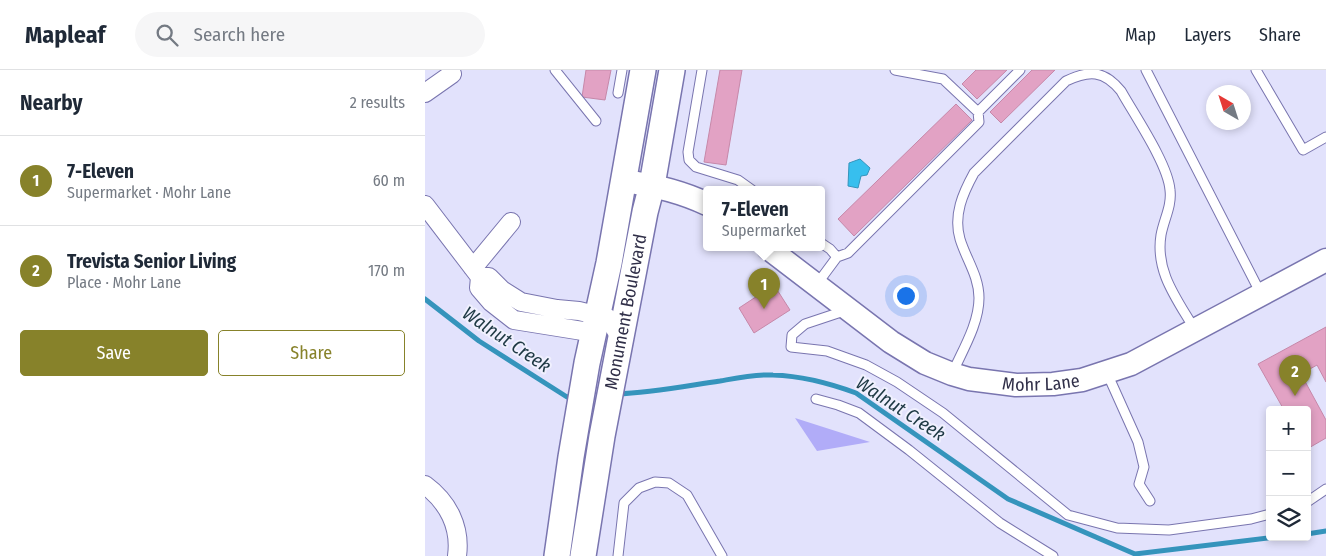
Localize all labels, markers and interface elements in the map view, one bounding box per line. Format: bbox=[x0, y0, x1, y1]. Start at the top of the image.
search box bbox=[135, 12, 485, 57]
text: Mapleaf bbox=[25, 21, 105, 49]
icon: search bbox=[153, 21, 181, 49]
text: Search here bbox=[193, 23, 285, 46]
text: Map bbox=[1125, 24, 1156, 46]
text: Layers bbox=[1184, 24, 1231, 46]
text: Share bbox=[1259, 24, 1301, 46]
north arrow bbox=[1206, 85, 1251, 130]
text: Nearby bbox=[20, 90, 82, 116]
text: 2 results bbox=[350, 93, 405, 112]
text: 7-Eleven bbox=[67, 160, 134, 183]
text: 1 bbox=[33, 171, 39, 190]
text: 60 m bbox=[373, 171, 405, 190]
text: Supermarket · Mohr Lane bbox=[67, 183, 231, 202]
popup bbox=[703, 186, 825, 251]
text: 7-Eleven bbox=[722, 198, 789, 221]
text: Supermarket bbox=[722, 221, 806, 240]
street label: Monument Boulevard bbox=[600, 232, 652, 391]
text: Trevista Senior Living bbox=[67, 250, 236, 273]
text: 2 bbox=[32, 261, 40, 280]
text: 170 m bbox=[368, 261, 405, 280]
pin: 1 bbox=[748, 268, 780, 309]
text: Place · Mohr Lane bbox=[67, 273, 181, 292]
your location bbox=[893, 283, 919, 309]
water label: Walnut Creek bbox=[458, 301, 555, 377]
button: Save bbox=[20, 330, 208, 376]
button: Share bbox=[218, 330, 405, 376]
pin: 2 bbox=[1279, 355, 1311, 396]
street label: Mohr Lane bbox=[1001, 369, 1081, 396]
water label: Walnut Creek bbox=[852, 371, 950, 446]
map controls bbox=[1266, 406, 1311, 541]
button: + bbox=[1266, 406, 1311, 451]
button: − bbox=[1266, 451, 1311, 496]
button: layers bbox=[1266, 496, 1311, 541]

